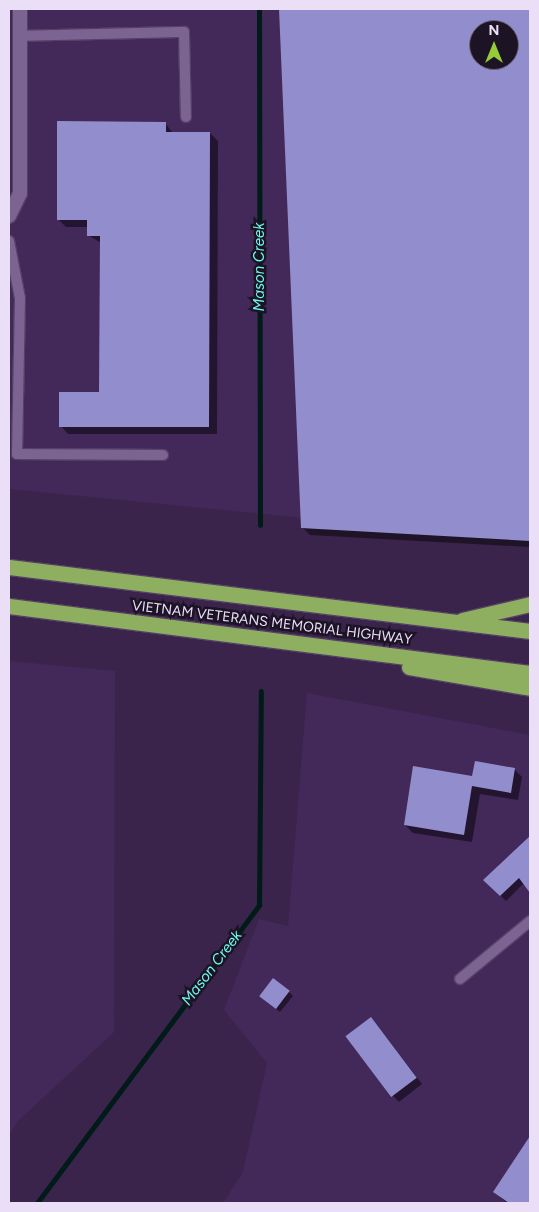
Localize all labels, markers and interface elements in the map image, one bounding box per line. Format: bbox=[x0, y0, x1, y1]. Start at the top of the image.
north arrow bbox=[469, 20, 519, 70]
text: N bbox=[489, 22, 499, 39]
water label: Mason Creek bbox=[251, 223, 269, 311]
street label: VIETNAM VETERANS MEMORIAL HIGHWAY bbox=[131, 597, 413, 649]
water label: Mason Creek bbox=[178, 927, 246, 1009]

